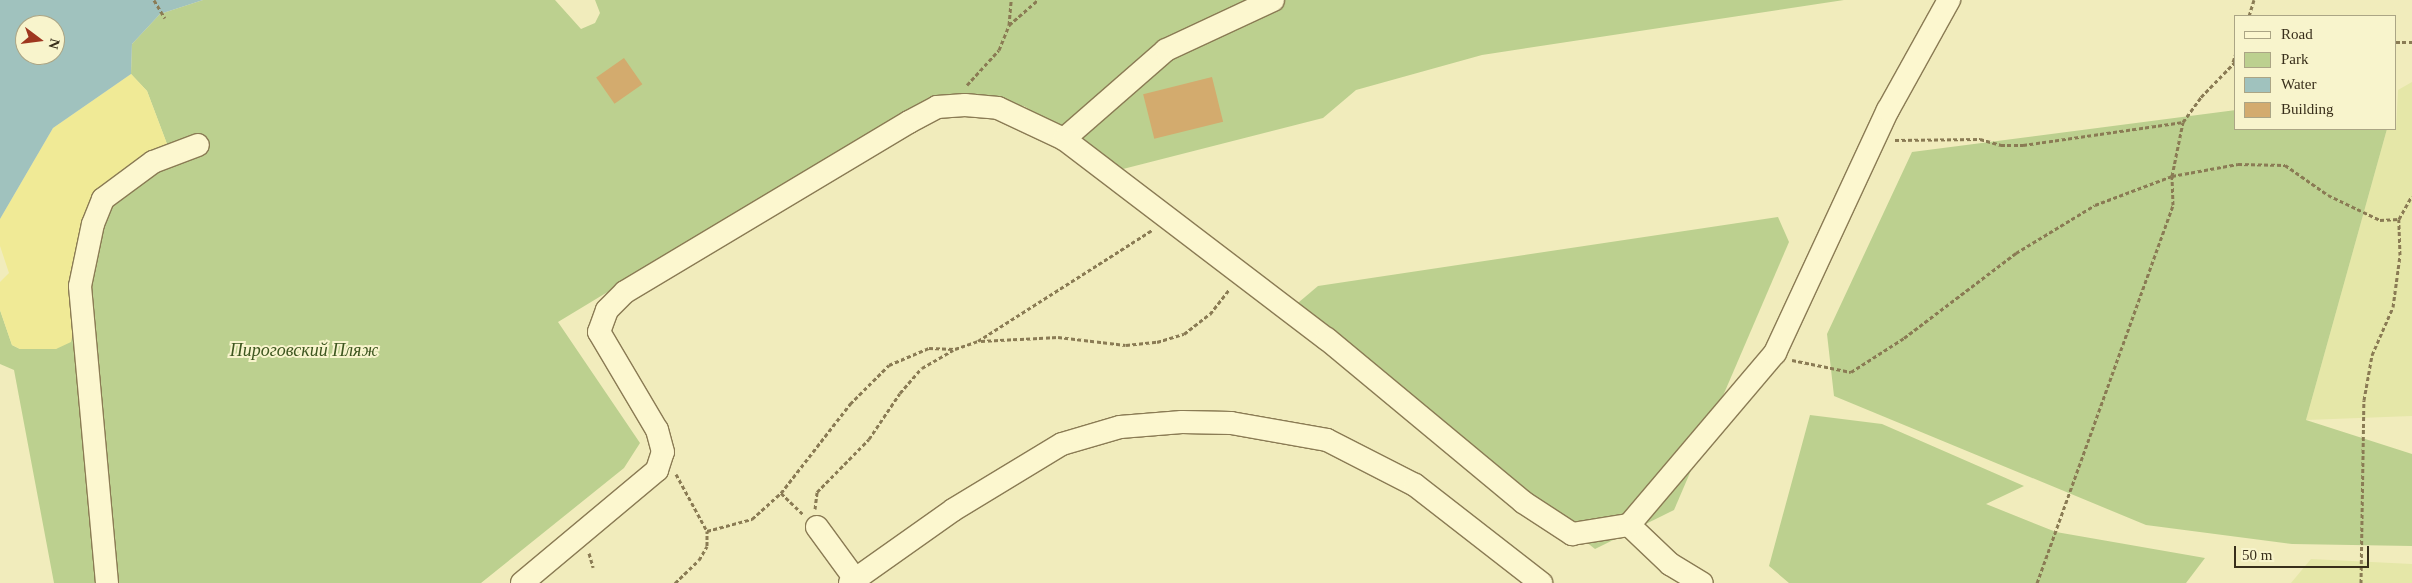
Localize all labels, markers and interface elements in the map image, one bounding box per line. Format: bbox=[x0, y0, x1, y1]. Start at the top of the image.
north arrow bbox=[15, 15, 65, 65]
legend bbox=[2234, 15, 2397, 130]
text: Road bbox=[2281, 26, 2313, 42]
text: N bbox=[45, 37, 63, 51]
text: Park bbox=[2281, 51, 2309, 67]
text: Water bbox=[2281, 76, 2316, 92]
text: Building bbox=[2281, 101, 2334, 117]
park label: Пироговский Пляж bbox=[230, 339, 378, 361]
scale bar bbox=[2237, 536, 2372, 568]
text: 50 m bbox=[2242, 547, 2272, 563]

